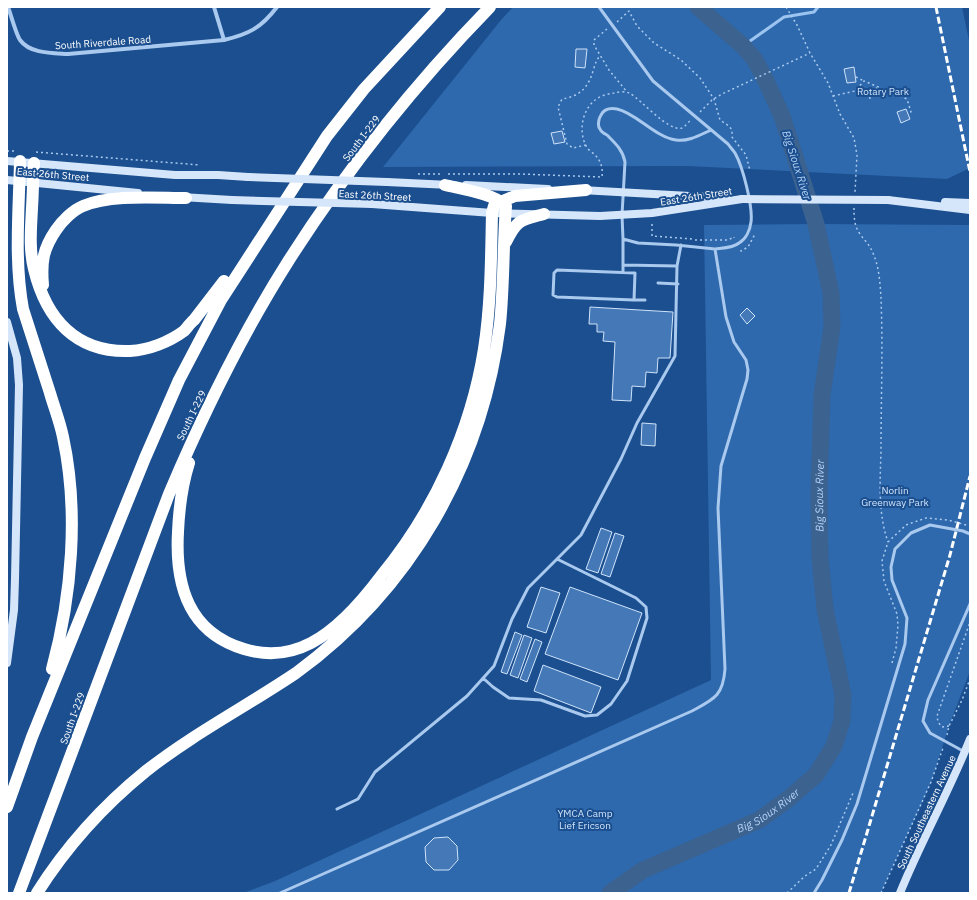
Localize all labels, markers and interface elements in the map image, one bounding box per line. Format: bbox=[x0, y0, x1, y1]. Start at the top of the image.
street label: South Riverdale Road bbox=[55, 33, 151, 52]
park label: Rotary Park bbox=[857, 85, 910, 98]
street label: South I-229 bbox=[340, 113, 383, 164]
water label: Big Sioux River bbox=[779, 129, 815, 202]
street label: East 26th Street bbox=[16, 165, 90, 184]
street label: East 26th Street bbox=[659, 184, 734, 209]
street label: East 26th Street bbox=[338, 187, 412, 204]
street label: South I-229 bbox=[174, 388, 209, 442]
water label: Big Sioux River bbox=[812, 458, 827, 532]
park label: Norlin Greenway Park bbox=[861, 484, 930, 509]
street label: South I-229 bbox=[57, 690, 88, 746]
street label: South Southeastern Avenue bbox=[894, 753, 959, 871]
water label: Big Sioux River bbox=[734, 785, 803, 836]
park label: YMCA Camp Lief Ericson bbox=[557, 807, 613, 832]

